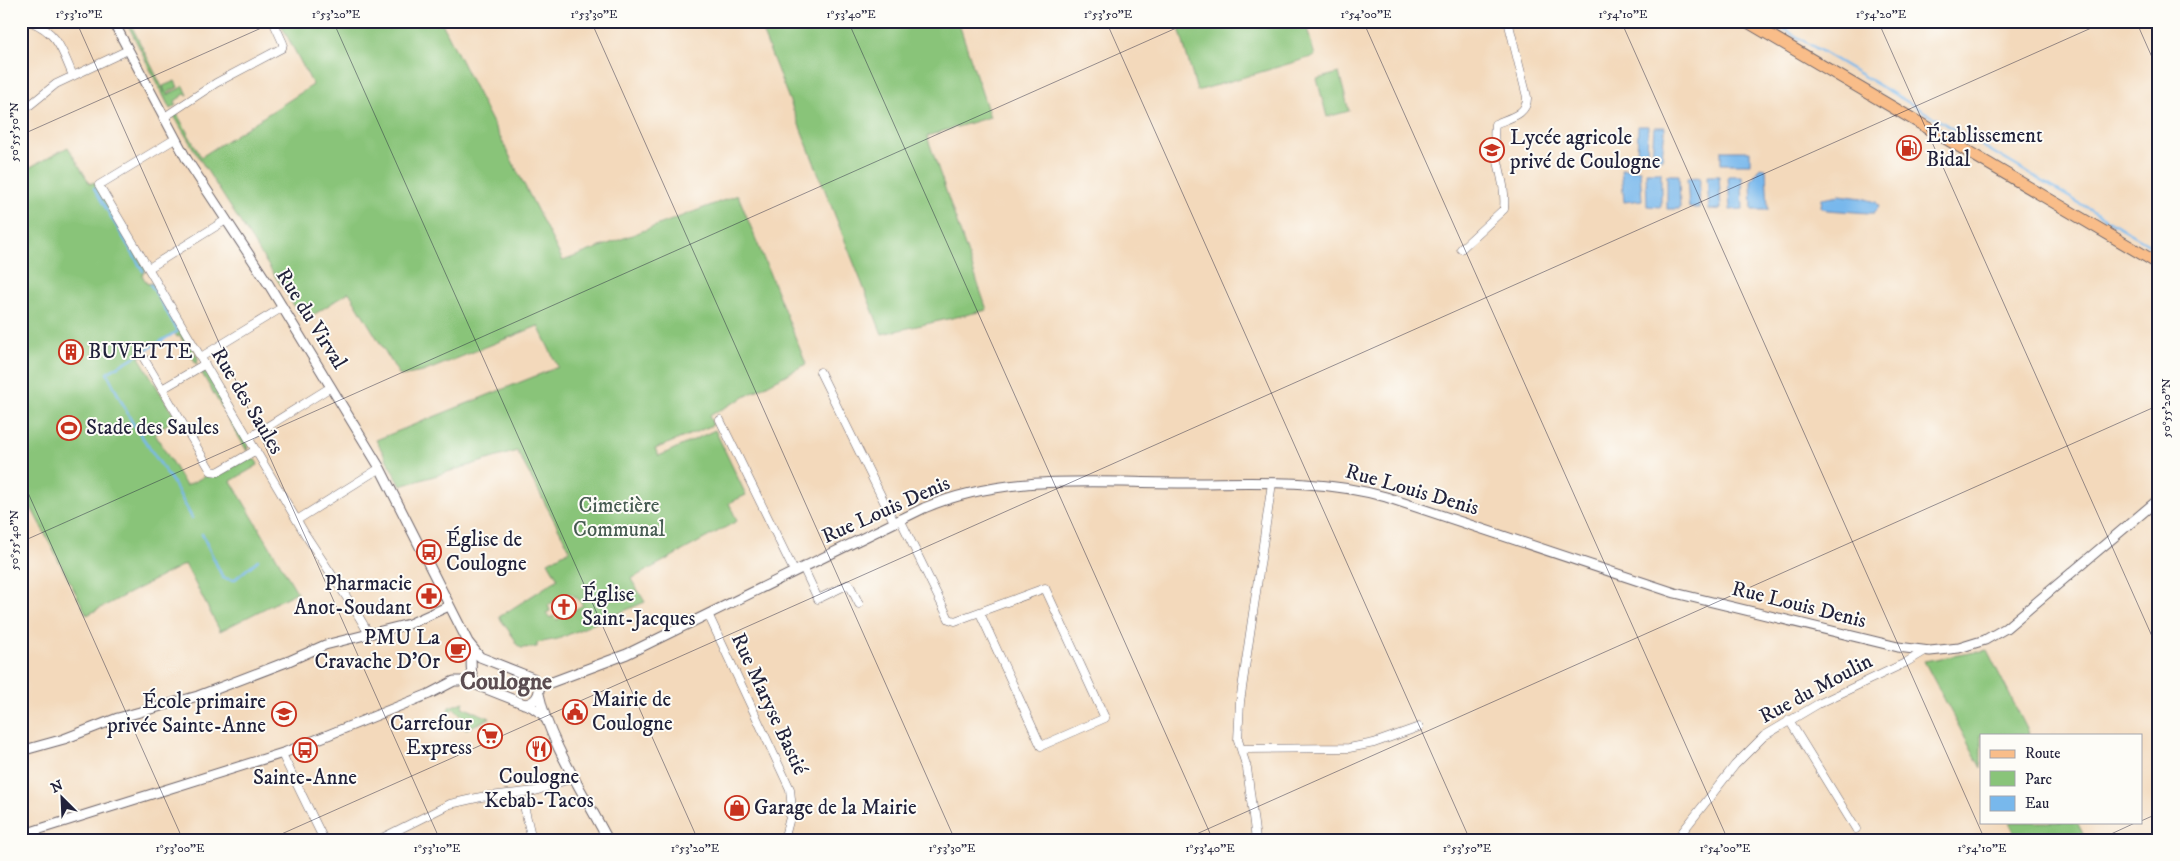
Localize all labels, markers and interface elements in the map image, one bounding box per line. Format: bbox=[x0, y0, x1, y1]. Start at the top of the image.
text: 1°53'10"E bbox=[55, 7, 103, 22]
text: 1°53'20"E bbox=[312, 7, 361, 22]
text: 1°53'30"E bbox=[570, 7, 618, 22]
text: 1°53'40"E bbox=[826, 7, 876, 22]
text: 1°53'50"E bbox=[1084, 7, 1133, 22]
text: 1°54'00"E bbox=[1341, 7, 1392, 22]
text: 1°54'10"E bbox=[1599, 7, 1648, 22]
text: 1°54'20"E bbox=[1856, 7, 1907, 22]
text: 50°55'50"N bbox=[7, 102, 22, 162]
place label: Établissement Bidal bbox=[1926, 122, 2043, 173]
place label: Lycée agricole privé de Coulogne bbox=[1509, 125, 1661, 175]
fuel station icon: Établissement Bidal bbox=[1896, 135, 1922, 161]
school or university icon: Lycée agricole privé de Coulogne bbox=[1479, 137, 1505, 163]
street label: Rue du Virval bbox=[270, 264, 352, 375]
building icon: BUVETTE bbox=[58, 339, 84, 365]
place label: BUVETTE bbox=[88, 339, 193, 365]
street label: Rue des Saules bbox=[205, 343, 289, 459]
text: 50°55'20"N bbox=[2159, 378, 2174, 438]
sports icon: Stade des Saules bbox=[56, 415, 82, 441]
place label: Stade des Saules bbox=[86, 415, 219, 441]
street label: Rue Louis Denis bbox=[1342, 459, 1482, 521]
street label: Rue Louis Denis bbox=[818, 470, 954, 550]
park label: Cimetière Communal bbox=[573, 493, 666, 543]
text: 50°55'40"N bbox=[7, 510, 22, 570]
place label: Église de Coulogne bbox=[446, 526, 527, 577]
bus stop icon: Église de Coulogne bbox=[416, 539, 442, 565]
place label: Pharmacie Anot-Soudant bbox=[294, 571, 412, 621]
street label: Rue Louis Denis bbox=[1729, 576, 1869, 634]
place label: Église Saint-Jacques bbox=[582, 581, 696, 632]
pharmacy icon: Pharmacie Anot-Soudant bbox=[416, 583, 442, 609]
church icon: Église Saint-Jacques bbox=[551, 594, 577, 620]
place label: PMU La Cravache D'Or bbox=[314, 625, 440, 675]
street label: Rue Maryse Bastié bbox=[725, 629, 813, 779]
cafe icon: PMU La Cravache D'Or bbox=[445, 637, 471, 663]
street label: Rue du Moulin bbox=[1755, 648, 1877, 730]
district label: Coulogne bbox=[460, 667, 552, 697]
place label: Mairie de Coulogne bbox=[592, 687, 673, 737]
place label: École primaire privée Sainte-Anne bbox=[106, 688, 266, 739]
public building icon: Mairie de Coulogne bbox=[562, 699, 588, 725]
school or university icon: École primaire privée Sainte-Anne bbox=[271, 701, 297, 727]
place label: Carrefour Express bbox=[390, 711, 472, 761]
supermarket icon: Carrefour Express bbox=[477, 723, 503, 749]
legend bbox=[1980, 734, 2142, 824]
restaurant icon: Coulogne Kebab-Tacos bbox=[526, 736, 552, 762]
bus stop icon: Sainte-Anne bbox=[292, 737, 318, 763]
text: Route bbox=[2025, 744, 2060, 763]
place label: Coulogne Kebab-Tacos bbox=[484, 764, 594, 814]
place label: Sainte-Anne bbox=[253, 765, 357, 791]
text: Parc bbox=[2025, 770, 2053, 789]
north arrow bbox=[38, 774, 88, 824]
text: N bbox=[48, 776, 66, 798]
text: Eau bbox=[2025, 794, 2049, 813]
shop icon: Garage de la Mairie bbox=[724, 795, 750, 821]
place label: Garage de la Mairie bbox=[754, 795, 917, 821]
text: 1°53'00"E bbox=[155, 841, 205, 856]
text: 1°53'10"E bbox=[413, 841, 461, 856]
text: 1°53'20"E bbox=[671, 841, 720, 856]
text: 1°53'30"E bbox=[928, 841, 976, 856]
text: 1°53'40"E bbox=[1185, 841, 1235, 856]
text: 1°53'50"E bbox=[1443, 841, 1492, 856]
text: 1°54'00"E bbox=[1700, 841, 1751, 856]
text: 1°54'10"E bbox=[1958, 841, 2007, 856]

